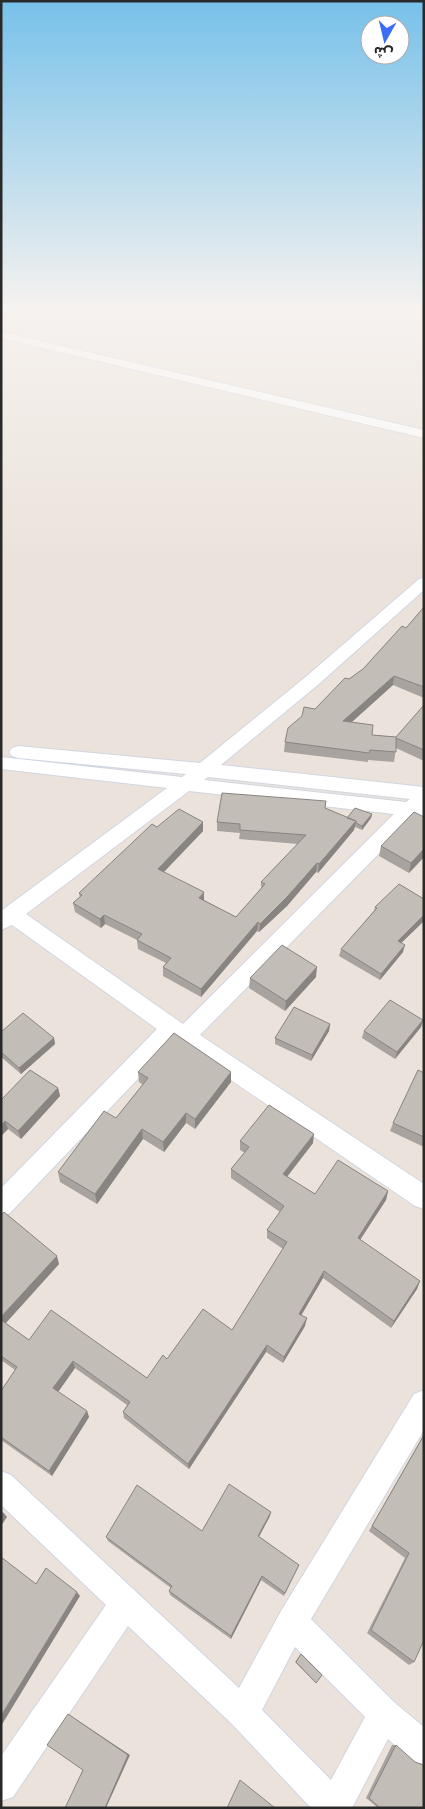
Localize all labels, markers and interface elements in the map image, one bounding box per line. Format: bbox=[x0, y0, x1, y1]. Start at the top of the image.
north arrow bbox=[360, 15, 410, 65]
text: ش bbox=[373, 43, 394, 62]

